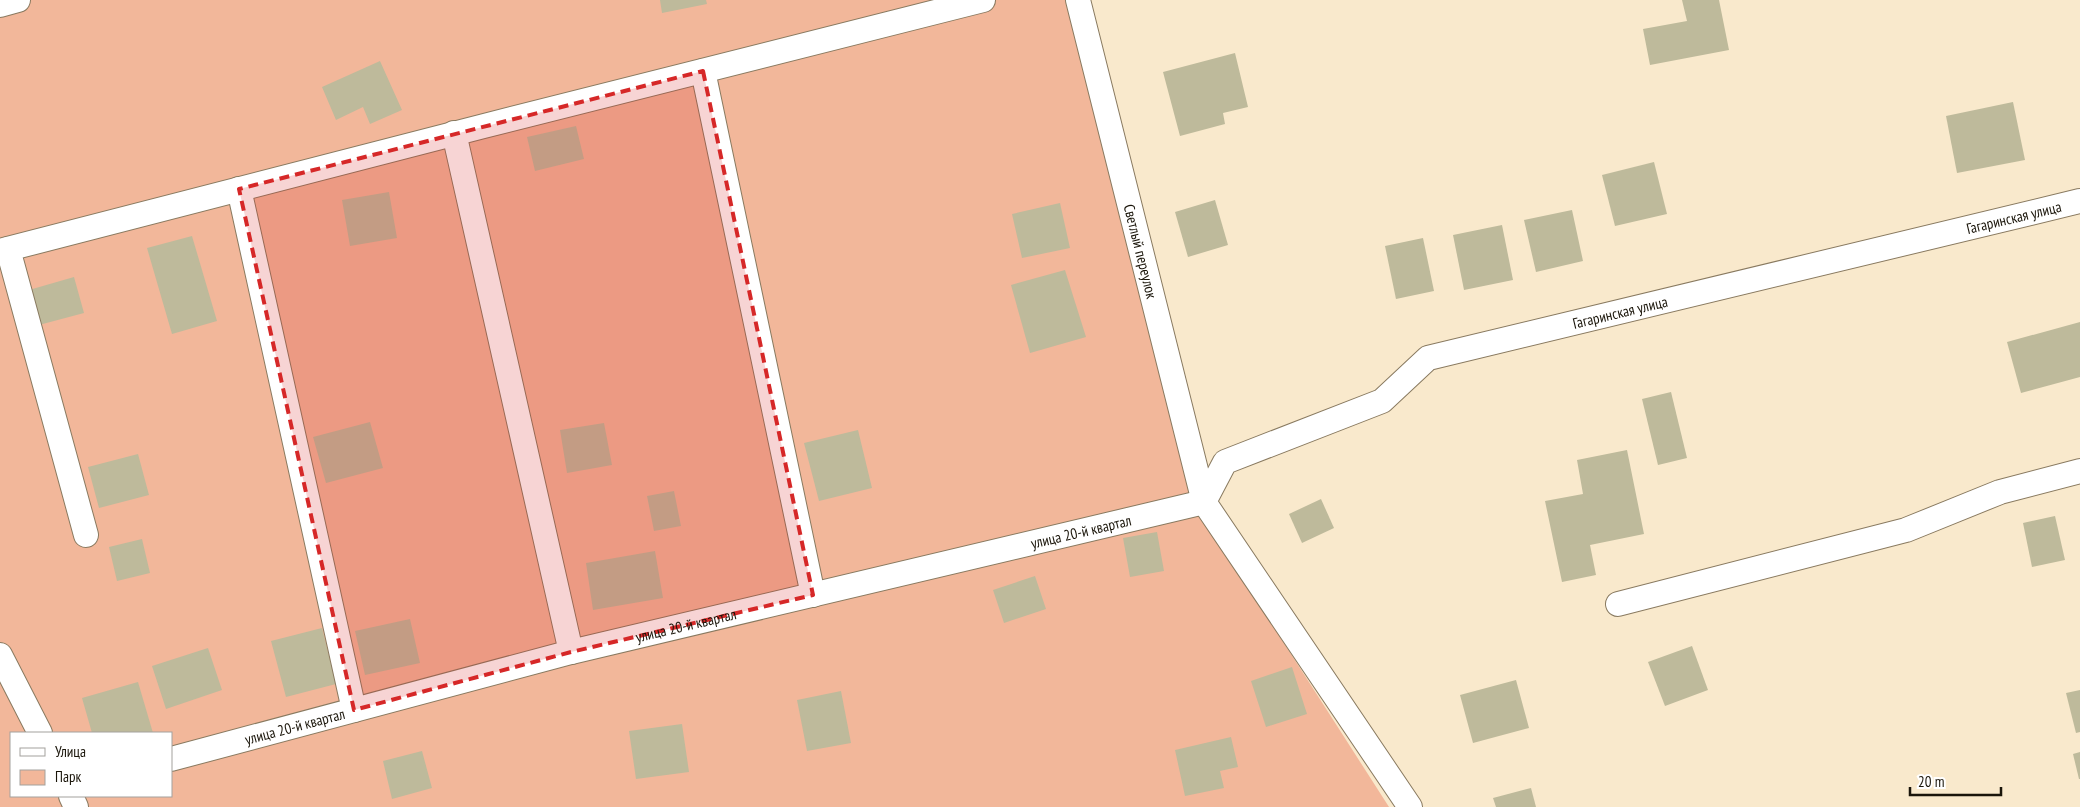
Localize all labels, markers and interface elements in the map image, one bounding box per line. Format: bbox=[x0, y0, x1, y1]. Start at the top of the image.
street label: Гагаринская улица bbox=[1964, 196, 2063, 238]
street label: Светлый переулок bbox=[1120, 202, 1162, 301]
street label: Гагаринская улица bbox=[1571, 291, 1669, 332]
street label: улица 20-й квартал bbox=[1029, 510, 1133, 552]
street label: улица 20-й квартал bbox=[634, 604, 738, 646]
street label: улица 20-й квартал bbox=[243, 703, 347, 748]
legend bbox=[10, 732, 172, 797]
text: Улица bbox=[55, 742, 86, 761]
scale bar bbox=[1910, 764, 2001, 796]
text: Парк bbox=[55, 767, 81, 786]
text: 20 m bbox=[1918, 772, 1944, 791]

